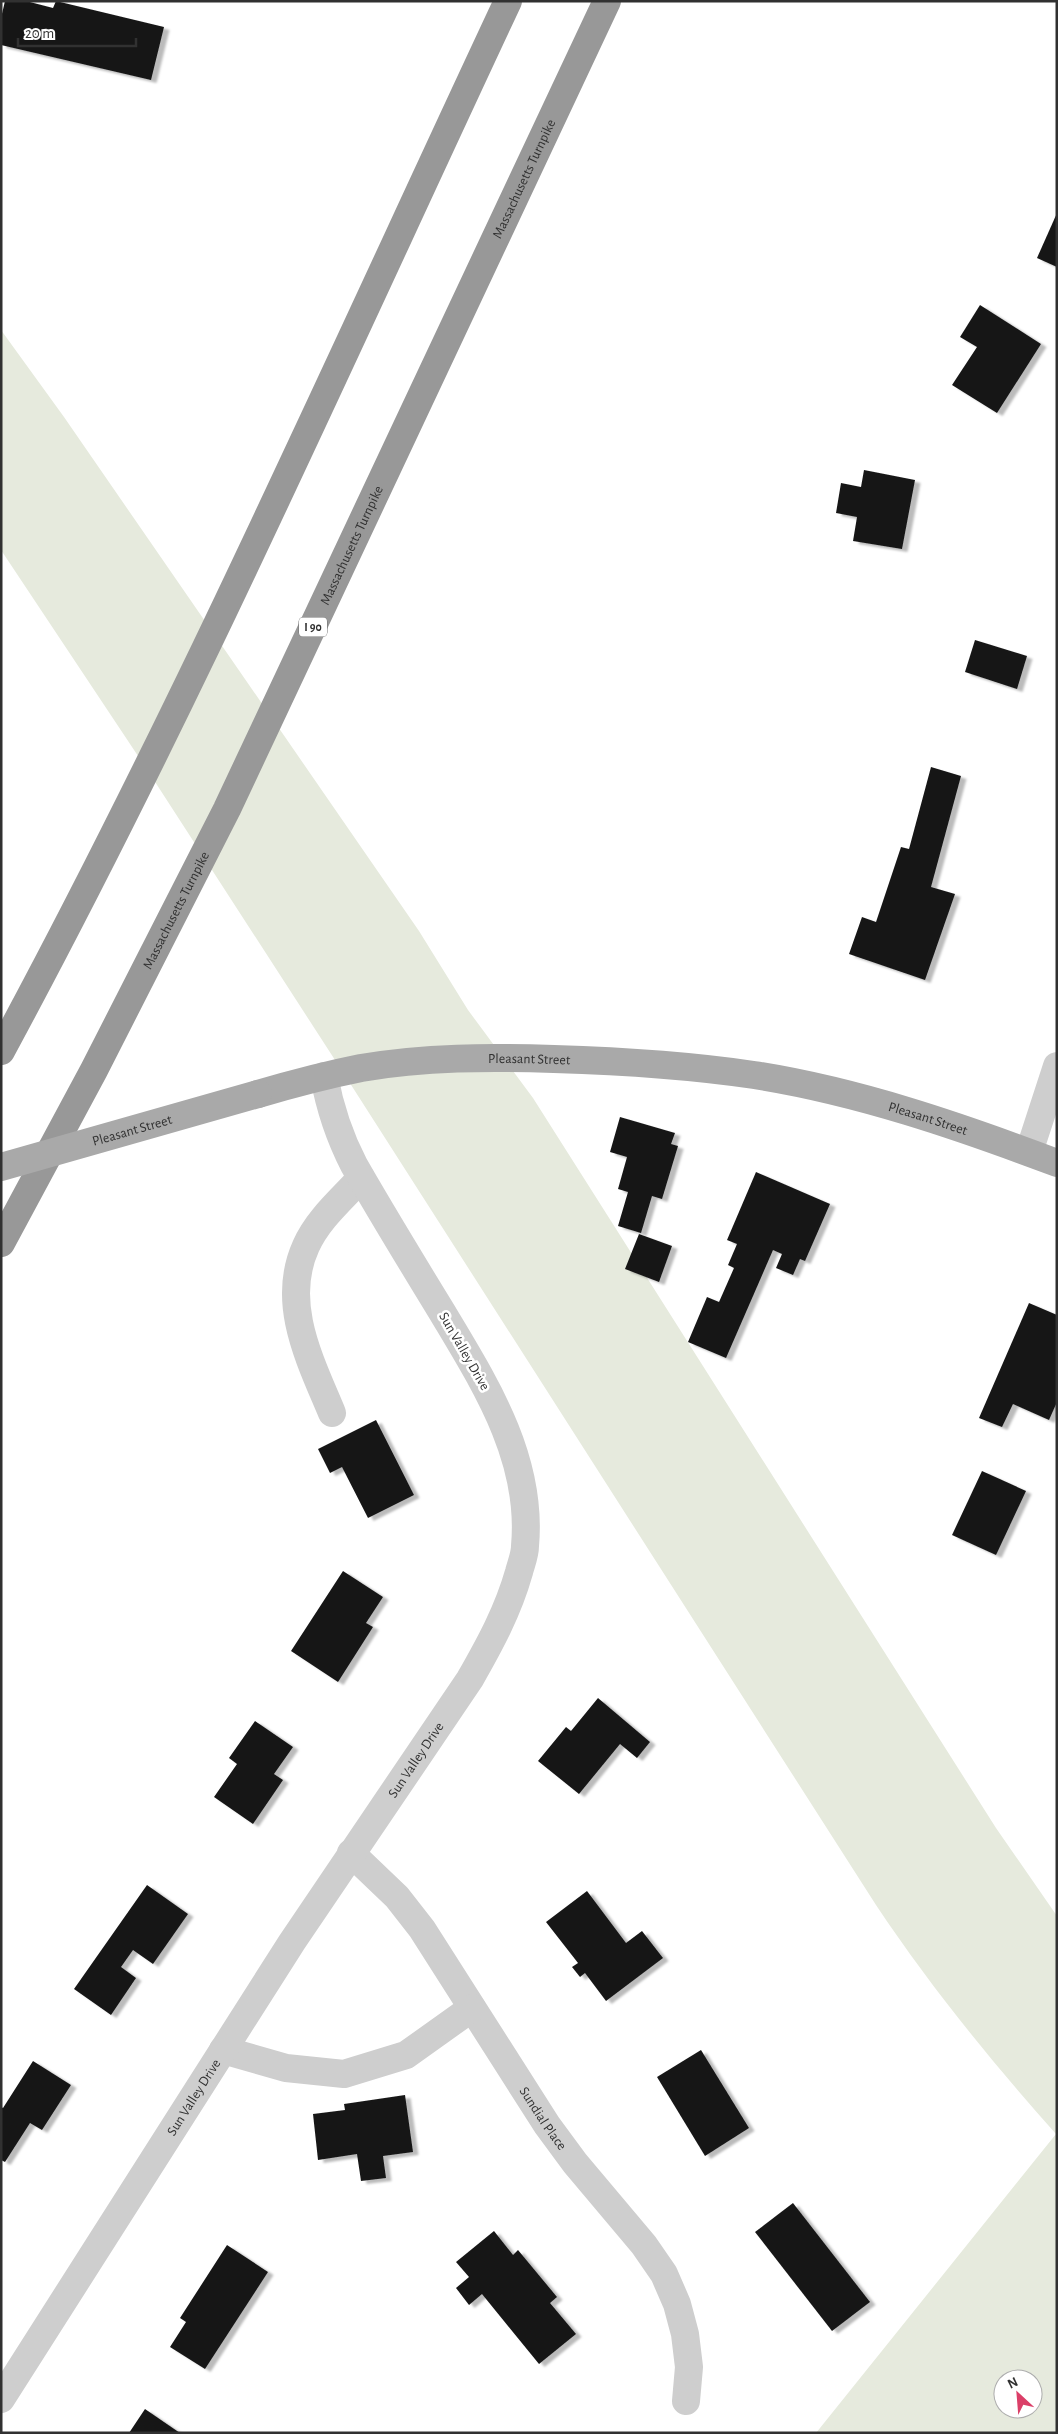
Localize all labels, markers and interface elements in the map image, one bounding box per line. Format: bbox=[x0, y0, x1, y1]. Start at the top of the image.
scale bar bbox=[18, 15, 135, 47]
text: 20 m bbox=[25, 26, 54, 41]
street label: Massachusetts Turnpike bbox=[490, 117, 558, 241]
street label: Massachusetts Turnpike bbox=[318, 484, 386, 607]
road number: I 90 bbox=[299, 618, 327, 636]
street label: Massachusetts Turnpike bbox=[141, 849, 212, 971]
street label: Pleasant Street bbox=[488, 1052, 571, 1068]
street label: Pleasant Street bbox=[887, 1100, 970, 1138]
street label: Pleasant Street bbox=[91, 1113, 174, 1149]
street label: Sun Valley Drive bbox=[436, 1310, 492, 1393]
street label: Sun Valley Drive bbox=[386, 1720, 447, 1800]
street label: Sun Valley Drive bbox=[165, 2057, 224, 2138]
street label: Sundial Place bbox=[517, 2085, 569, 2153]
north arrow bbox=[993, 2369, 1043, 2419]
text: N bbox=[1005, 2375, 1020, 2392]

